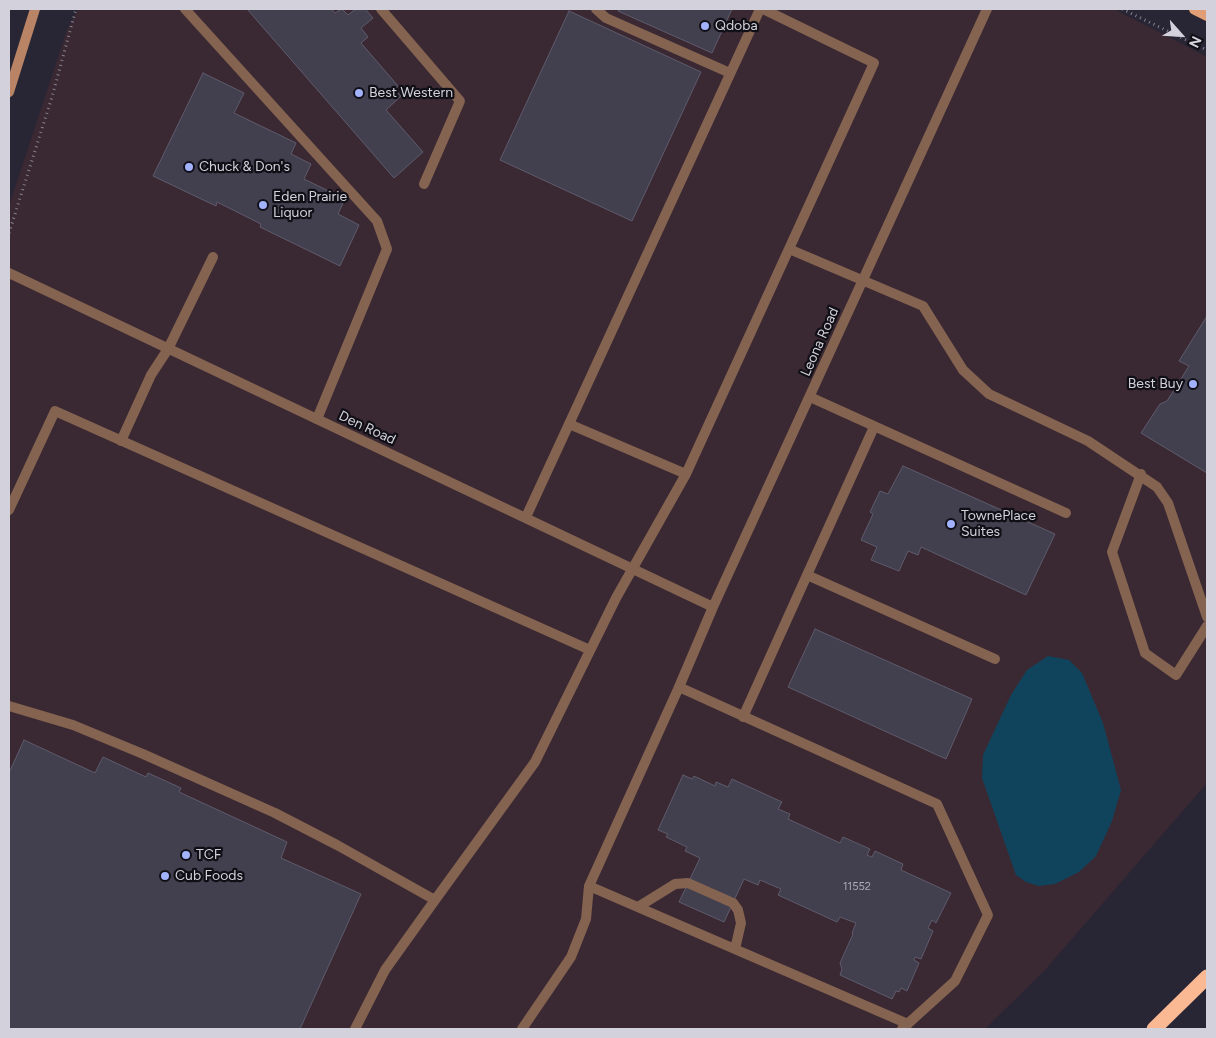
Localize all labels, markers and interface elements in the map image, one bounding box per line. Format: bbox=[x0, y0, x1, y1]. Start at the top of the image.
north arrow bbox=[1156, 10, 1206, 60]
place label: Qdoba bbox=[715, 18, 758, 34]
marker: Qdoba bbox=[699, 20, 711, 32]
text: N bbox=[1185, 33, 1205, 50]
place label: Best Western bbox=[369, 85, 453, 101]
marker: Best Western bbox=[353, 87, 365, 99]
place label: Chuck & Don's bbox=[199, 159, 290, 175]
marker: Chuck & Don's bbox=[183, 161, 195, 173]
place label: Eden Prairie Liquor bbox=[273, 189, 347, 222]
marker: Eden Prairie Liquor bbox=[257, 199, 269, 211]
street label: Leona Road bbox=[797, 305, 843, 379]
place label: Best Buy bbox=[1128, 376, 1183, 392]
marker: Best Buy bbox=[1187, 378, 1199, 390]
street label: Den Road bbox=[336, 408, 398, 448]
place label: TownePlace Suites bbox=[961, 508, 1036, 540]
marker: TownePlace Suites bbox=[945, 518, 957, 530]
place label: TCF bbox=[196, 847, 221, 863]
marker: TCF bbox=[180, 849, 192, 861]
place label: Cub Foods bbox=[175, 868, 243, 884]
marker: Cub Foods bbox=[159, 870, 171, 882]
house number: 11552 bbox=[843, 880, 871, 894]

